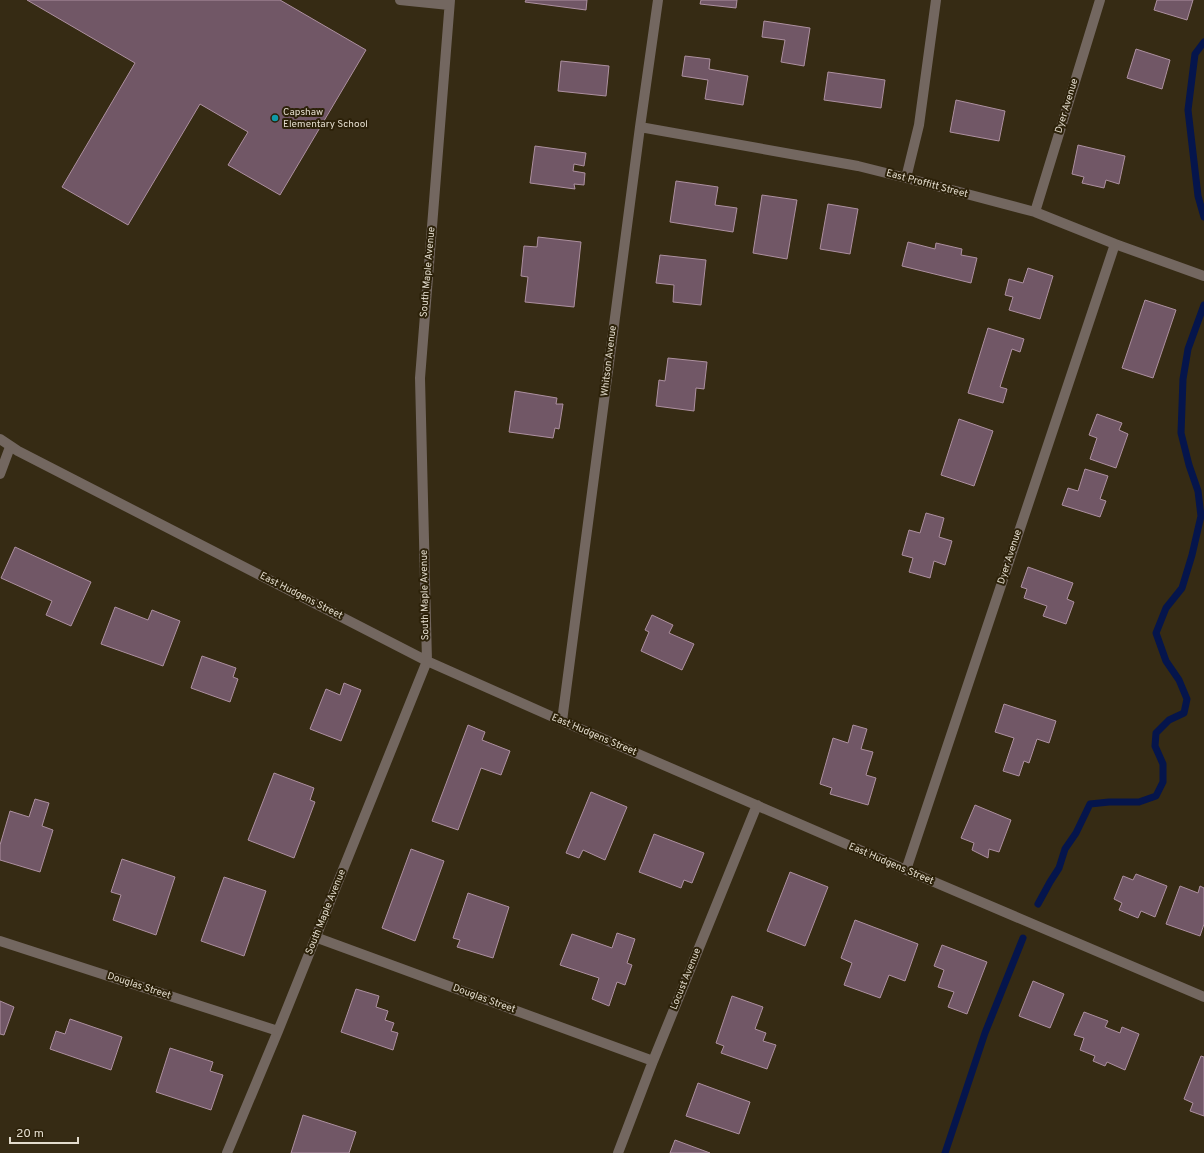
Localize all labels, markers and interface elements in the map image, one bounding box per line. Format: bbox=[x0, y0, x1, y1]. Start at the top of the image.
street label: Dyer Avenue bbox=[1052, 77, 1082, 135]
place label: Capshaw Elementary School bbox=[283, 106, 368, 131]
marker: Capshaw Elementary School bbox=[270, 113, 280, 123]
street label: East Proffitt Street bbox=[885, 167, 969, 201]
street label: South Maple Avenue bbox=[418, 226, 438, 318]
street label: Whitson Avenue bbox=[598, 325, 620, 397]
street label: Dyer Avenue bbox=[995, 528, 1025, 586]
street label: South Maple Avenue bbox=[418, 550, 432, 640]
street label: East Hudgens Street bbox=[257, 569, 345, 623]
street label: East Hudgens Street bbox=[549, 711, 639, 759]
street label: East Hudgens Street bbox=[846, 840, 936, 888]
street label: South Maple Avenue bbox=[303, 867, 349, 957]
street label: Locust Avenue bbox=[668, 946, 704, 1012]
street label: Douglas Street bbox=[106, 970, 173, 1002]
street label: Douglas Street bbox=[451, 982, 517, 1016]
scale bar bbox=[10, 1119, 78, 1145]
text: 20 m bbox=[16, 1126, 44, 1142]

